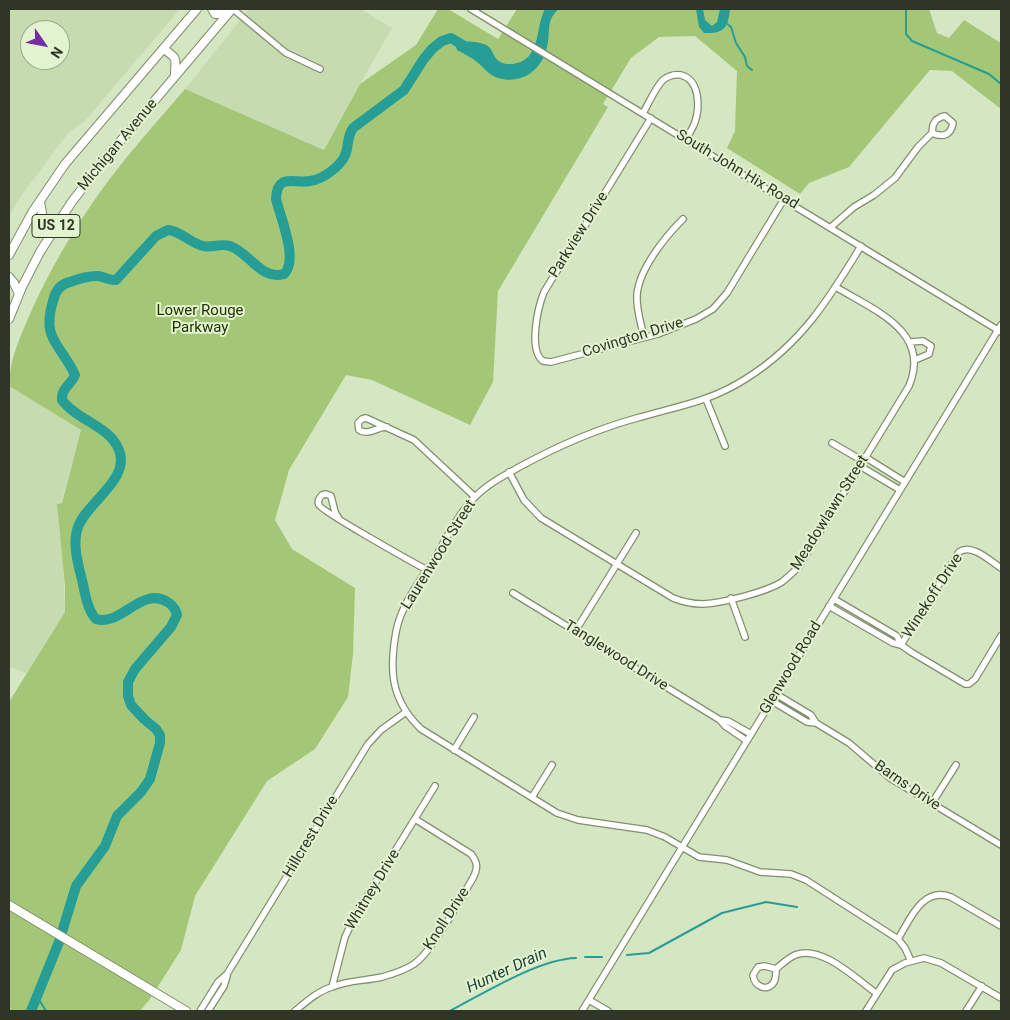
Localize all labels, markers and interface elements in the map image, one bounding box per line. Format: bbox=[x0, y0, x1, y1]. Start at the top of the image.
north arrow bbox=[20, 20, 70, 70]
text: N bbox=[47, 44, 66, 61]
street label: Michigan Avenue bbox=[74, 95, 162, 195]
street label: South John Hix Road bbox=[673, 126, 801, 214]
street label: Parkview Drive bbox=[545, 189, 613, 281]
road number: US 12 bbox=[32, 215, 80, 238]
park label: Lower Rouge Parkway bbox=[156, 302, 244, 337]
street label: Covington Drive bbox=[580, 314, 686, 362]
street label: Meadowlawn Street bbox=[787, 452, 873, 574]
street label: Laurenwood Street bbox=[398, 497, 480, 613]
street label: Winekoff Drive bbox=[899, 550, 967, 642]
street label: Tanglewood Drive bbox=[561, 617, 671, 695]
street label: Glenwood Road bbox=[756, 618, 826, 718]
street label: Barns Drive bbox=[870, 757, 944, 815]
street label: Hillcrest Drive bbox=[279, 793, 343, 881]
street label: Whitney Drive bbox=[342, 846, 404, 934]
street label: Knoll Drive bbox=[420, 884, 474, 954]
water label: Hunter Drain bbox=[464, 944, 550, 998]

